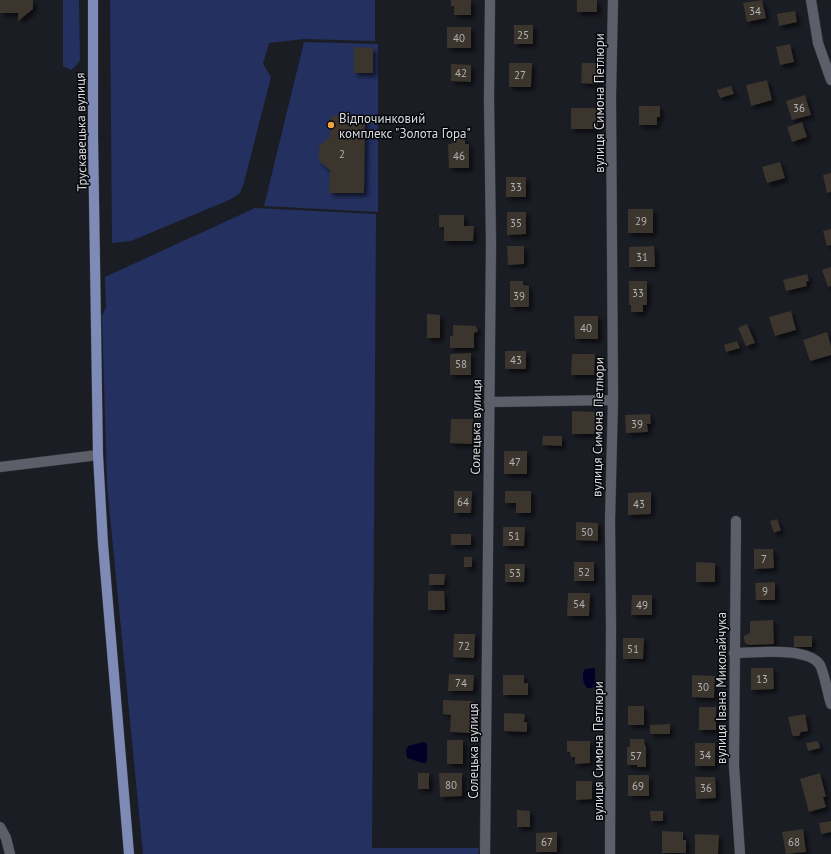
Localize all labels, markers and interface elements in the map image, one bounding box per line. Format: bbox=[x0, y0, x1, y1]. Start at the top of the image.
house number: 34 bbox=[749, 4, 761, 18]
house number: 25 bbox=[517, 28, 529, 42]
house number: 40 bbox=[453, 31, 465, 45]
street label: вулиця Симона Петлюри bbox=[591, 33, 608, 173]
house number: 42 bbox=[455, 66, 467, 80]
house number: 27 bbox=[514, 68, 526, 82]
street label: Трускавецька вулиця bbox=[71, 72, 91, 192]
house number: 36 bbox=[793, 101, 805, 115]
place label: Відпочинковий комплекс "Золота Гора" bbox=[339, 110, 471, 142]
marker: Відпочинковий комплекс "Золота Гора" bbox=[326, 120, 336, 130]
house number: 2 bbox=[339, 147, 345, 161]
house number: 46 bbox=[453, 149, 465, 163]
house number: 33 bbox=[510, 180, 522, 194]
house number: 29 bbox=[635, 214, 647, 228]
house number: 35 bbox=[510, 216, 522, 230]
house number: 31 bbox=[636, 250, 648, 264]
house number: 33 bbox=[632, 286, 644, 300]
house number: 39 bbox=[513, 289, 525, 303]
house number: 40 bbox=[580, 321, 592, 335]
house number: 43 bbox=[510, 353, 522, 367]
house number: 58 bbox=[455, 357, 467, 371]
street label: вулиця Симона Петлюри bbox=[588, 357, 608, 497]
street label: Солецька вулиця bbox=[467, 379, 485, 475]
house number: 39 bbox=[631, 417, 643, 431]
house number: 47 bbox=[509, 455, 521, 469]
house number: 64 bbox=[457, 495, 469, 509]
house number: 43 bbox=[633, 497, 645, 511]
house number: 50 bbox=[581, 525, 593, 539]
house number: 51 bbox=[508, 529, 520, 543]
house number: 7 bbox=[761, 552, 767, 566]
house number: 52 bbox=[578, 565, 590, 579]
house number: 53 bbox=[509, 566, 521, 580]
house number: 9 bbox=[762, 584, 768, 598]
house number: 54 bbox=[573, 597, 585, 611]
house number: 49 bbox=[636, 598, 648, 612]
street label: вулиця Івана Миколайчука bbox=[713, 612, 730, 764]
house number: 72 bbox=[458, 639, 470, 653]
house number: 51 bbox=[627, 642, 639, 656]
house number: 13 bbox=[756, 672, 768, 686]
house number: 74 bbox=[455, 676, 467, 690]
house number: 30 bbox=[697, 680, 709, 694]
street label: вулиця Симона Петлюри bbox=[590, 681, 607, 821]
street label: Солецька вулиця bbox=[465, 703, 482, 799]
house number: 34 bbox=[699, 748, 711, 762]
house number: 57 bbox=[630, 749, 642, 763]
house number: 80 bbox=[445, 778, 457, 792]
house number: 69 bbox=[632, 779, 644, 793]
house number: 36 bbox=[700, 781, 712, 795]
house number: 67 bbox=[541, 835, 553, 849]
house number: 68 bbox=[788, 835, 800, 849]

